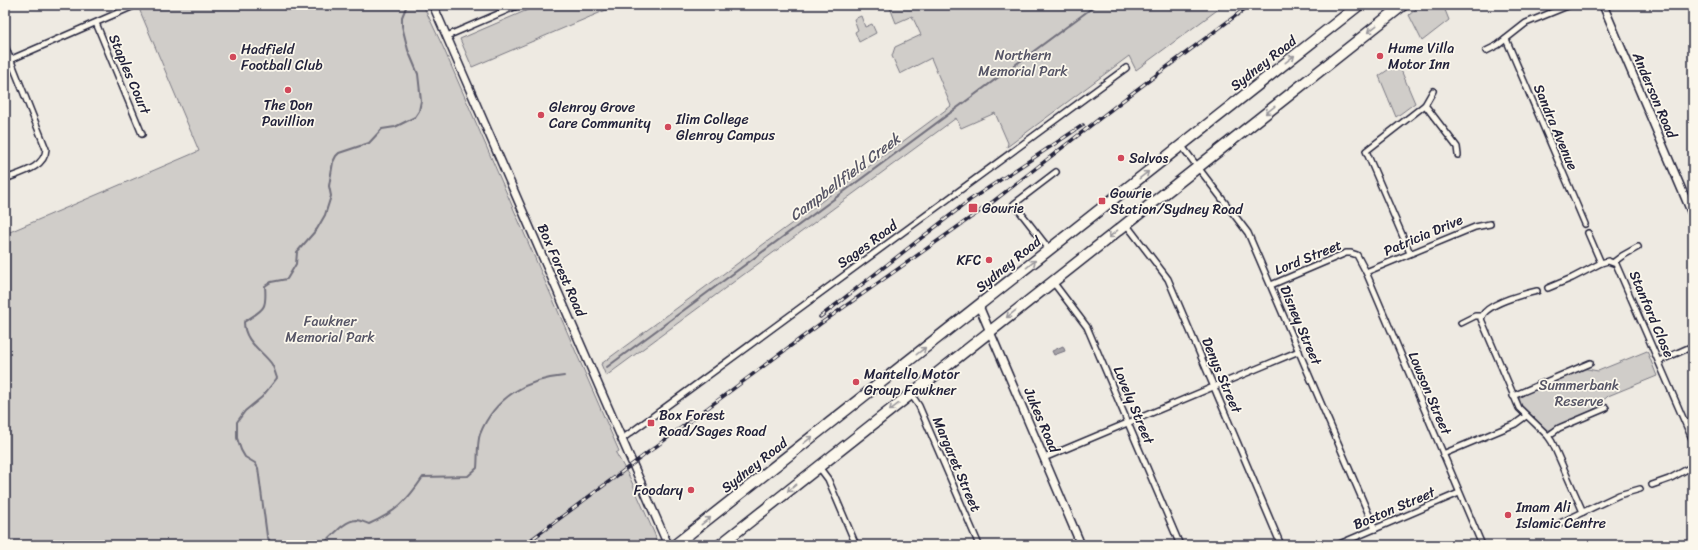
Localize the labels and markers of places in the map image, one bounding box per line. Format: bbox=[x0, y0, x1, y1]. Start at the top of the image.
place label: Hume Villa Motor Inn bbox=[1388, 36, 1454, 77]
place label: Hadfield Football Club bbox=[241, 37, 323, 78]
marker: Hume Villa Motor Inn bbox=[1375, 51, 1385, 61]
marker: Hadfield Football Club bbox=[228, 52, 238, 62]
marker: The Don Pavillion bbox=[283, 85, 293, 95]
place label: The Don Pavillion bbox=[262, 93, 315, 134]
place label: Glenroy Grove Care Community bbox=[549, 95, 652, 136]
place label: Ilim College Glenroy Campus bbox=[675, 107, 776, 148]
marker: Glenroy Grove Care Community bbox=[536, 110, 546, 120]
marker: Ilim College Glenroy Campus bbox=[663, 122, 673, 132]
place label: Salvos bbox=[1129, 146, 1168, 171]
marker: Salvos bbox=[1116, 153, 1126, 163]
place label: Gowrie Station/Sydney Road bbox=[1110, 181, 1244, 222]
place label: Gowrie bbox=[982, 196, 1024, 221]
marker: Gowrie Station/Sydney Road bbox=[1097, 196, 1107, 206]
marker: Gowrie bbox=[967, 202, 979, 214]
place label: KFC bbox=[956, 248, 982, 273]
marker: KFC bbox=[984, 255, 994, 265]
place label: Mantello Motor Group Fawkner bbox=[864, 362, 961, 403]
marker: Mantello Motor Group Fawkner bbox=[851, 377, 861, 387]
place label: Box Forest Road/Sages Road bbox=[659, 403, 768, 444]
marker: Box Forest Road/Sages Road bbox=[646, 418, 656, 428]
place label: Foodary bbox=[634, 478, 684, 503]
marker: Foodary bbox=[686, 485, 696, 495]
place label: Imam Ali Islamic Centre bbox=[1515, 495, 1606, 536]
marker: Imam Ali Islamic Centre bbox=[1503, 510, 1513, 520]

